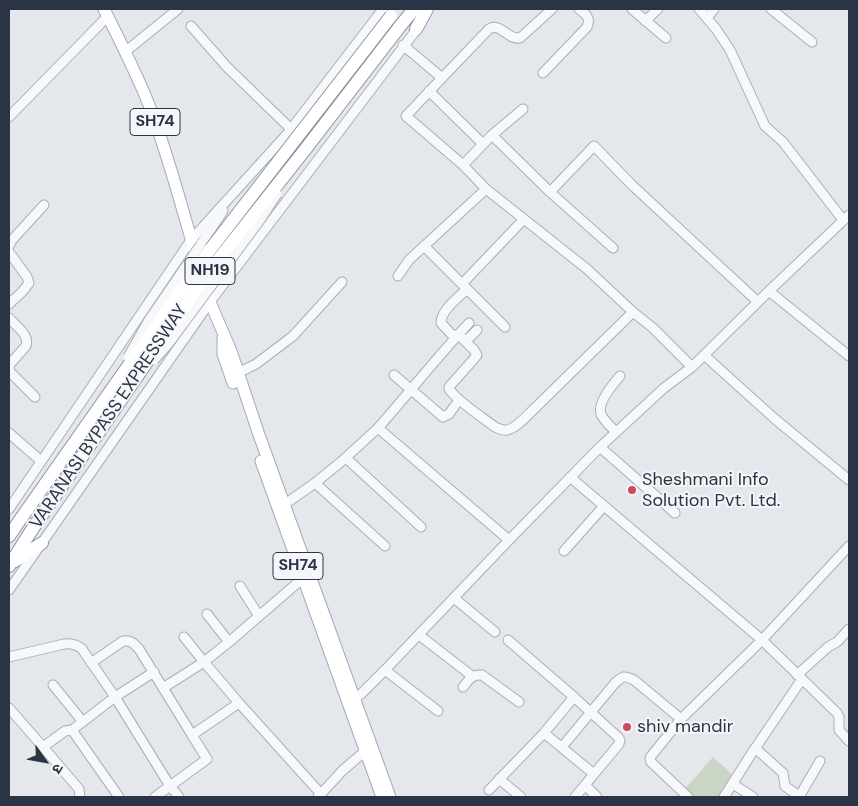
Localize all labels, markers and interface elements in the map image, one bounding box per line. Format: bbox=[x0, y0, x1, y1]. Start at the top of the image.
road number: SH74 bbox=[130, 108, 180, 136]
road number: NH19 bbox=[185, 258, 235, 284]
street label: VARANASI BYPASS EXPRESSWAY bbox=[26, 301, 192, 533]
place label: Sheshmani Info Solution Pvt. Ltd. bbox=[642, 469, 780, 512]
marker: Sheshmani Info Solution Pvt. Ltd. bbox=[626, 484, 638, 496]
road number: SH74 bbox=[273, 552, 323, 580]
place label: shiv mandir bbox=[637, 716, 733, 738]
marker: shiv mandir bbox=[621, 721, 633, 733]
north arrow bbox=[20, 736, 70, 786]
text: उ bbox=[48, 761, 68, 777]

